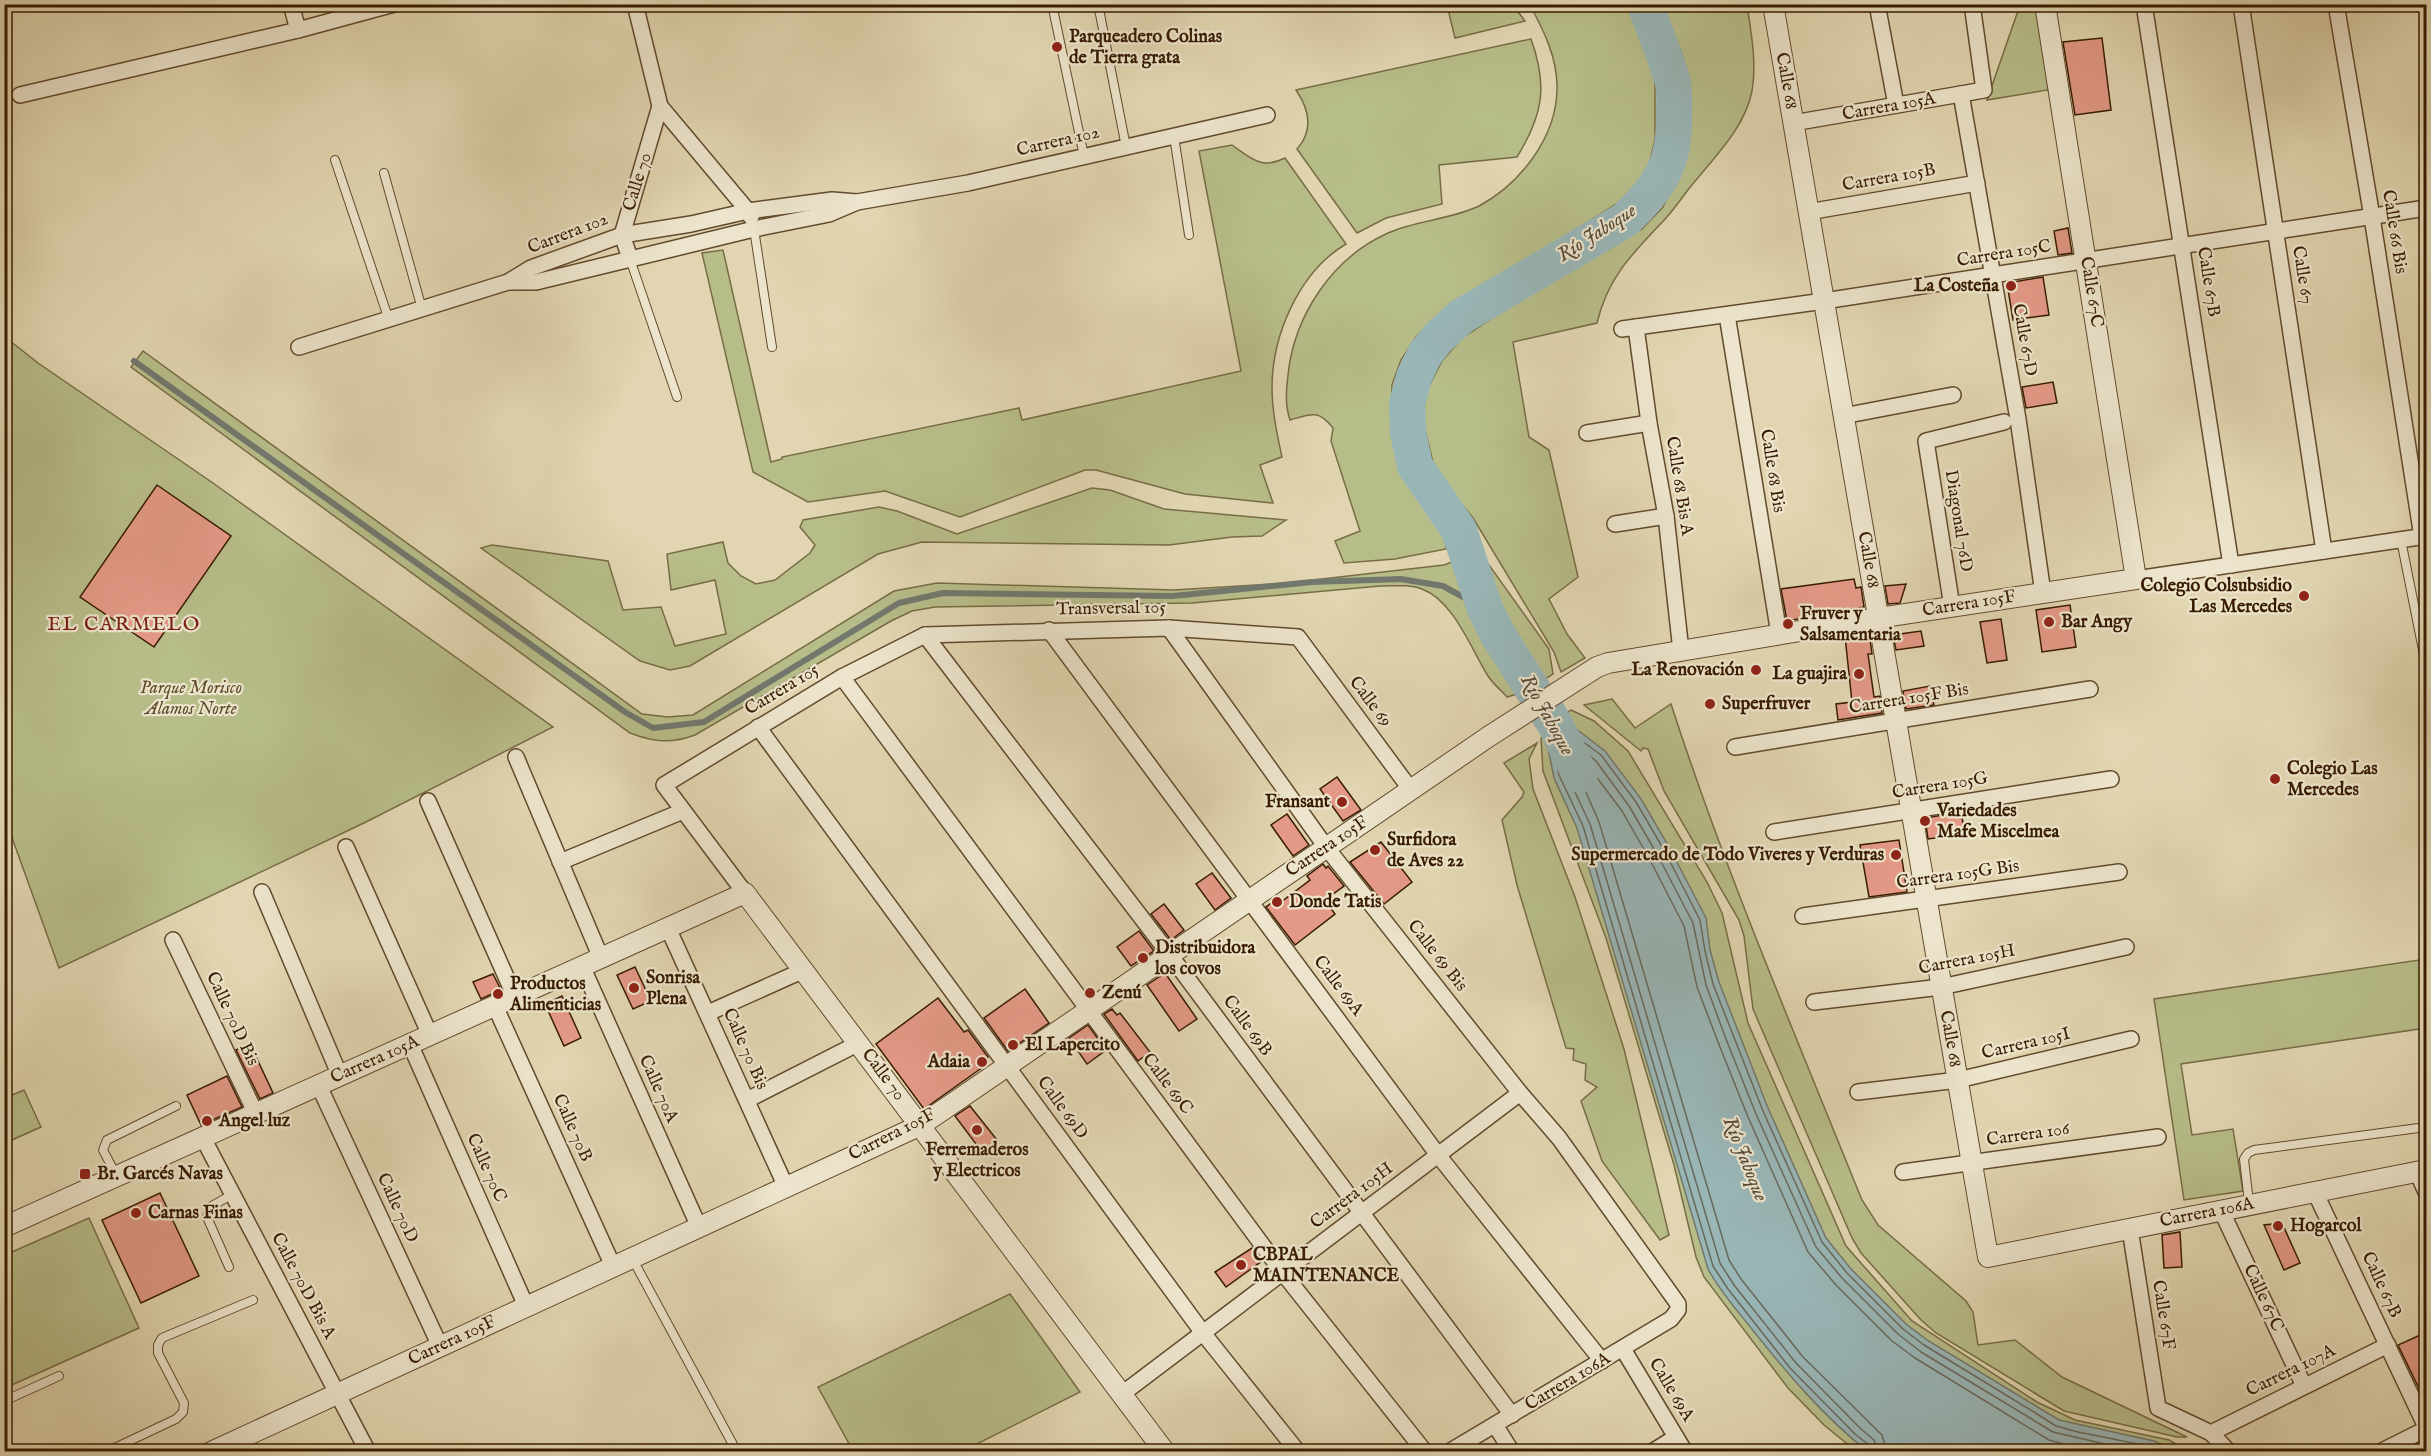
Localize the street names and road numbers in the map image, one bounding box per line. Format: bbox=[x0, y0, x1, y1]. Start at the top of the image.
street label: Calle 68 bbox=[1770, 51, 1802, 111]
street label: Carrera 105A bbox=[1840, 87, 1938, 127]
street label: Carrera 102 bbox=[1014, 121, 1102, 163]
street label: Calle 70 bbox=[618, 150, 658, 214]
street label: Carrera 105B bbox=[1841, 158, 1938, 198]
street label: Calle 66 Bis bbox=[2376, 188, 2412, 276]
street label: Carrera 102 bbox=[525, 208, 611, 260]
street label: Carrera 105C bbox=[1955, 235, 2053, 273]
street label: Calle 67 bbox=[2286, 244, 2318, 306]
street label: Calle 67B bbox=[2191, 245, 2225, 319]
street label: Calle 67C bbox=[2074, 255, 2108, 329]
street label: Calle 67D bbox=[2006, 302, 2042, 378]
street label: Calle 68 Bis bbox=[1754, 428, 1790, 514]
street label: Calle 68 Bis A bbox=[1660, 435, 1698, 538]
street label: Diagonal 76D bbox=[1939, 468, 1977, 574]
street label: Calle 68 bbox=[1852, 530, 1884, 590]
street label: Carrera 105F bbox=[1921, 585, 2018, 623]
street label: Transversal 105 bbox=[1056, 597, 1167, 621]
street label: Carrera 105 bbox=[741, 659, 824, 721]
street label: Calle 69 bbox=[1343, 672, 1397, 732]
street label: Carrera 105F Bis bbox=[1848, 678, 1970, 720]
street label: Carrera 105G bbox=[1890, 767, 1990, 805]
street label: Carrera 105F bbox=[1282, 811, 1373, 883]
street label: Carrera 105G Bis bbox=[1895, 855, 2021, 895]
street label: Calle 69 Bis bbox=[1402, 915, 1472, 997]
street label: Carrera 105H bbox=[1917, 939, 2017, 981]
street label: Calle 69A bbox=[1308, 951, 1369, 1022]
street label: Calle 70D Bis bbox=[200, 968, 264, 1070]
street label: Calle 69B bbox=[1217, 991, 1277, 1061]
street label: Calle 70 Bis bbox=[717, 1005, 773, 1093]
street label: Calle 68 bbox=[1934, 1009, 1966, 1069]
street label: Carrera 105I bbox=[1979, 1023, 2073, 1065]
street label: Carrera 105A bbox=[327, 1030, 424, 1090]
street label: Calle 70 bbox=[856, 1044, 910, 1106]
street label: Calle 69C bbox=[1136, 1049, 1198, 1119]
street label: Calle 70A bbox=[633, 1051, 683, 1127]
street label: Calle 69D bbox=[1031, 1072, 1093, 1144]
street label: Calle 70B bbox=[547, 1091, 597, 1166]
street label: Carrera 105F bbox=[845, 1103, 940, 1167]
street label: Carrera 106 bbox=[1985, 1118, 2071, 1152]
street label: Calle 70C bbox=[461, 1130, 511, 1206]
street label: Carrera 105H bbox=[1306, 1157, 1398, 1235]
street label: Calle 70D bbox=[371, 1169, 423, 1247]
street label: Carrera 106A bbox=[2158, 1192, 2257, 1233]
street label: Calle 70D Bis A bbox=[265, 1229, 341, 1344]
street label: Calle 67B bbox=[2356, 1248, 2406, 1322]
street label: Calle 67C bbox=[2237, 1261, 2289, 1335]
street label: Calle 67F bbox=[2146, 1279, 2180, 1352]
street label: Carrera 105F bbox=[405, 1311, 500, 1371]
street label: Carrera 107A bbox=[2243, 1339, 2340, 1402]
street label: Carrera 106A bbox=[1521, 1347, 1616, 1416]
street label: Calle 69A bbox=[1643, 1354, 1699, 1427]

